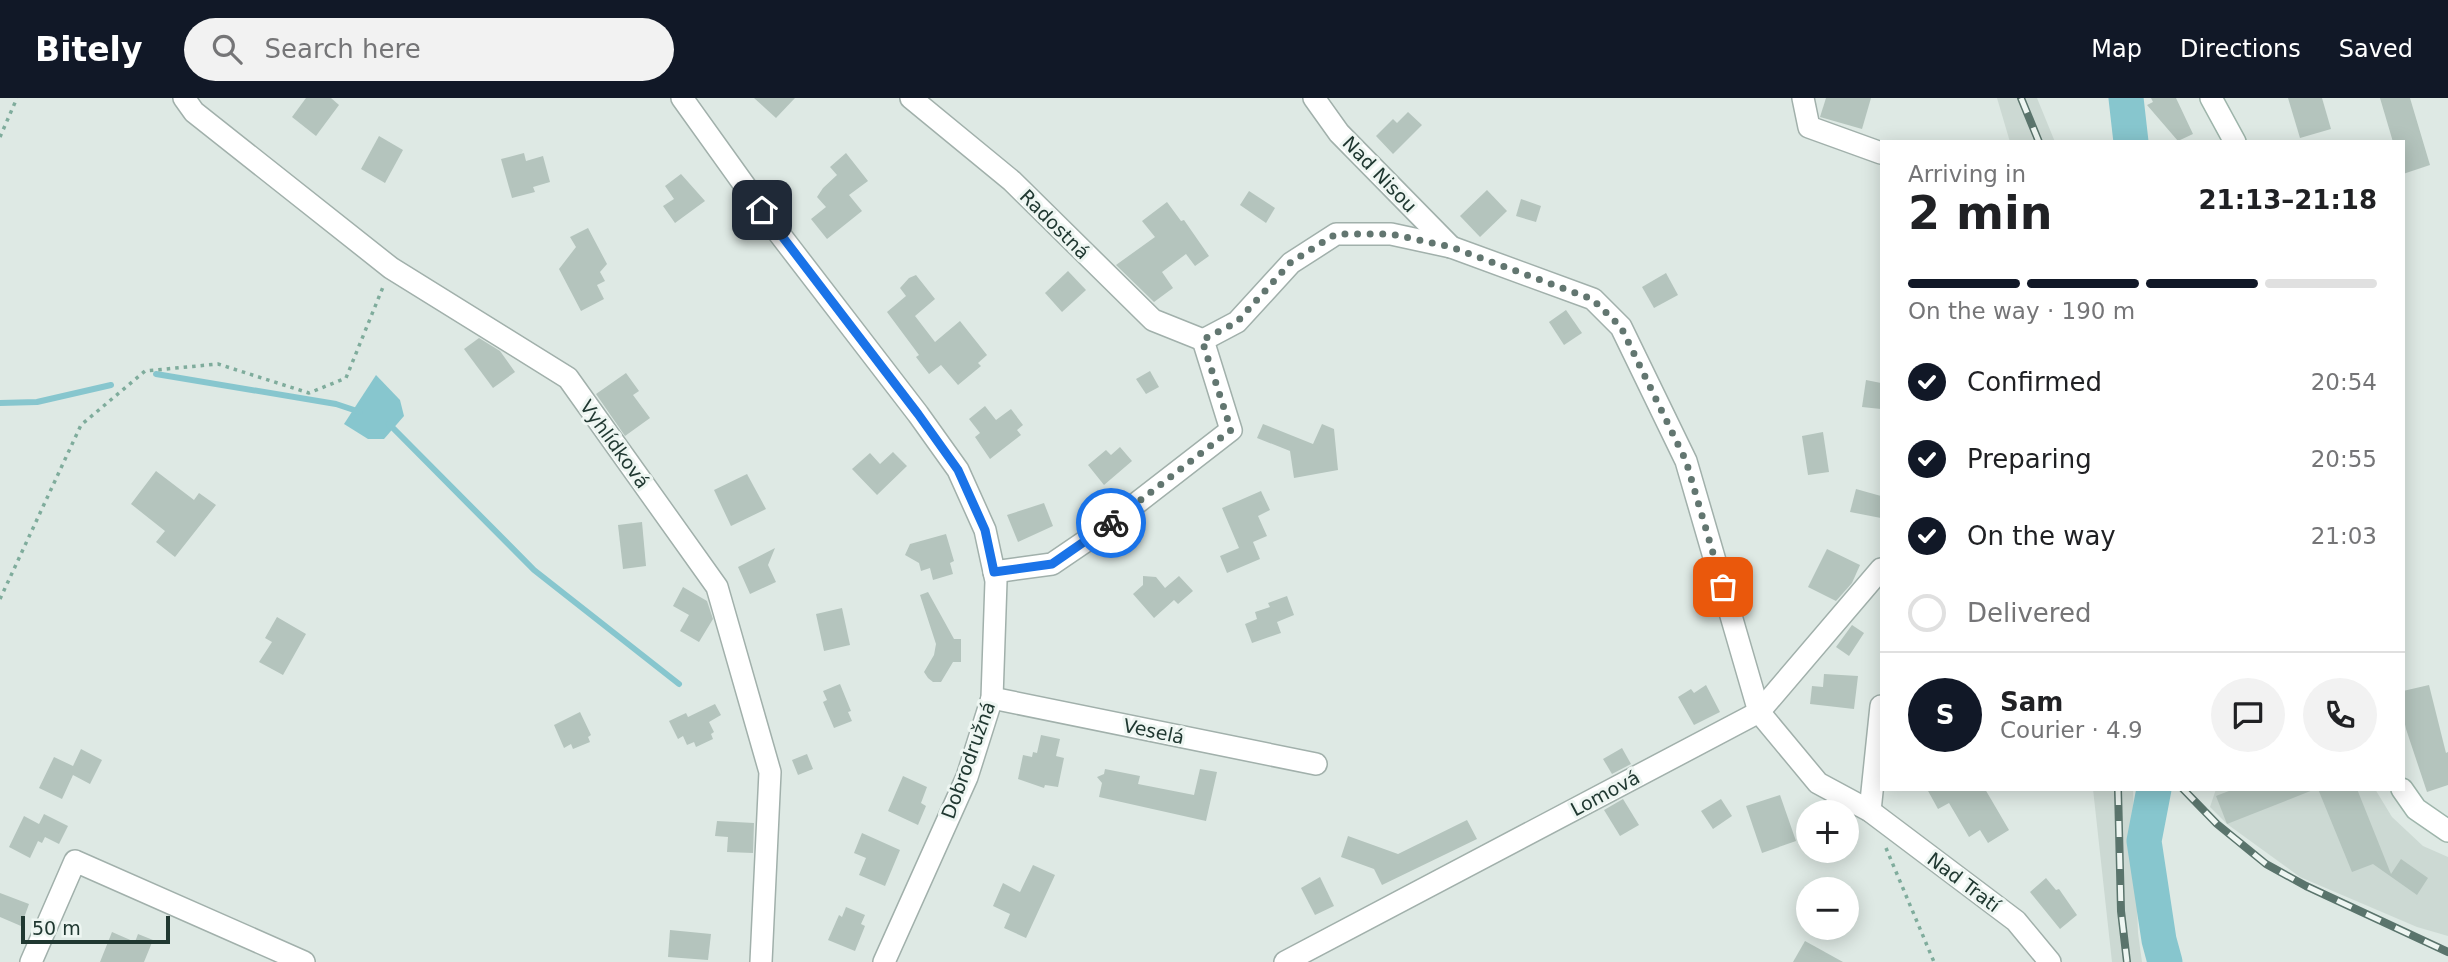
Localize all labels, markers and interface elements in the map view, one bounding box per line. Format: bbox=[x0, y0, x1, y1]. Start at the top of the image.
search box bbox=[184, 18, 674, 81]
text: Bitely bbox=[35, 30, 142, 69]
icon: search bbox=[208, 30, 246, 68]
text: Search here bbox=[264, 34, 421, 64]
text: Map bbox=[2091, 35, 2142, 63]
text: Directions bbox=[2180, 35, 2301, 63]
text: Saved bbox=[2339, 35, 2413, 63]
street label: Nad Nisou bbox=[1338, 131, 1422, 217]
text: Arriving in bbox=[1908, 161, 2026, 187]
pin bbox=[732, 180, 792, 240]
street label: Radostná bbox=[1016, 185, 1094, 263]
text: 21:13–21:18 bbox=[2198, 185, 2377, 215]
text: 2 min bbox=[1908, 186, 2052, 240]
icon: home bbox=[743, 191, 781, 229]
text: On the way · 190 m bbox=[1908, 298, 2135, 324]
icon: check bbox=[1908, 363, 1946, 401]
text: Confirmed bbox=[1967, 367, 2102, 397]
text: 20:54 bbox=[2311, 369, 2377, 395]
street label: Vyhlídková bbox=[576, 396, 654, 492]
icon: check bbox=[1908, 440, 1946, 478]
text: Preparing bbox=[1967, 444, 2092, 474]
text: 20:55 bbox=[2311, 446, 2377, 472]
courier bbox=[1076, 488, 1146, 558]
icon: bike bbox=[1092, 504, 1130, 542]
icon: check bbox=[1908, 517, 1946, 555]
text: On the way bbox=[1967, 521, 2116, 551]
text: 21:03 bbox=[2311, 523, 2377, 549]
pin bbox=[1693, 557, 1753, 617]
icon: bag bbox=[1704, 568, 1742, 606]
text: Delivered bbox=[1967, 598, 2091, 628]
button: chat bbox=[2211, 678, 2285, 752]
button: phone bbox=[2303, 678, 2377, 752]
text: Sam bbox=[2000, 687, 2063, 717]
street label: Dobrodružná bbox=[937, 698, 999, 822]
text: S bbox=[1936, 700, 1954, 730]
street label: Veselá bbox=[1122, 714, 1186, 748]
text: Courier · 4.9 bbox=[2000, 717, 2143, 743]
street label: Lomová bbox=[1567, 766, 1643, 820]
map controls bbox=[1796, 800, 1859, 940]
button: + bbox=[1796, 800, 1859, 863]
street label: Nad Tratí bbox=[1923, 848, 2005, 917]
button: − bbox=[1796, 877, 1859, 940]
scale bar bbox=[21, 913, 170, 945]
text: 50 m bbox=[32, 917, 81, 939]

